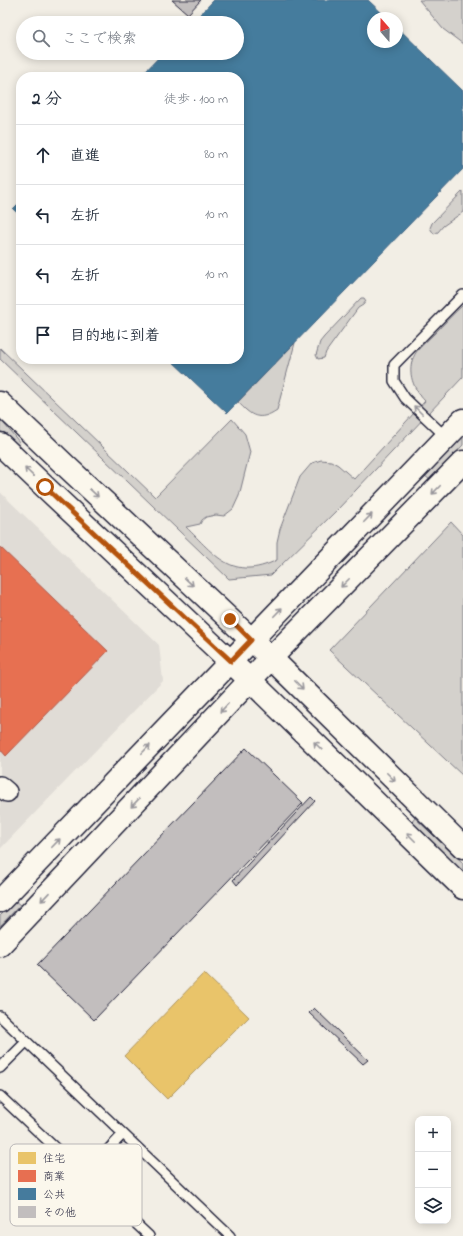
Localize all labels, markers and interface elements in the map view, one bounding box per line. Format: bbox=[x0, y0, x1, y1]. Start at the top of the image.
north arrow bbox=[367, 12, 403, 48]
search box bbox=[16, 16, 244, 60]
icon: search bbox=[30, 27, 52, 49]
text: ここで検索 bbox=[62, 28, 137, 50]
text: 2 分 bbox=[32, 87, 62, 112]
text: 徒歩 · 100 m bbox=[164, 90, 228, 109]
icon: ahead bbox=[32, 144, 54, 166]
text: 直進 bbox=[70, 145, 100, 167]
text: 80 m bbox=[204, 145, 228, 164]
icon: left bbox=[32, 204, 54, 226]
text: 左折 bbox=[70, 205, 100, 227]
text: 10 m bbox=[205, 205, 228, 224]
icon: left bbox=[32, 264, 54, 286]
text: 左折 bbox=[70, 265, 100, 287]
text: 10 m bbox=[205, 265, 228, 284]
icon: arrive bbox=[32, 324, 54, 346]
text: 目的地に到着 bbox=[70, 325, 160, 347]
one-way arrow bbox=[413, 406, 423, 415]
one-way arrow bbox=[24, 467, 34, 477]
route start bbox=[36, 478, 54, 496]
one-way arrow bbox=[431, 485, 441, 495]
one-way arrow bbox=[89, 488, 99, 498]
one-way arrow bbox=[364, 513, 373, 523]
one-way arrow bbox=[184, 577, 194, 587]
one-way arrow bbox=[340, 578, 350, 588]
one-way arrow bbox=[273, 607, 283, 617]
route end bbox=[221, 610, 239, 628]
one-way arrow bbox=[293, 680, 303, 690]
one-way arrow bbox=[219, 703, 229, 713]
one-way arrow bbox=[313, 741, 323, 751]
one-way arrow bbox=[142, 744, 151, 754]
one-way arrow bbox=[386, 772, 396, 782]
one-way arrow bbox=[130, 798, 139, 808]
one-way arrow bbox=[406, 832, 416, 842]
one-way arrow bbox=[51, 838, 60, 848]
one-way arrow bbox=[41, 892, 50, 902]
map controls bbox=[415, 1116, 451, 1224]
button: + bbox=[415, 1116, 451, 1152]
legend bbox=[10, 1144, 142, 1226]
text: 住宅 bbox=[43, 1151, 65, 1167]
button: − bbox=[415, 1152, 451, 1188]
text: 商業 bbox=[43, 1169, 65, 1185]
text: 公共 bbox=[43, 1187, 65, 1203]
button: layers bbox=[415, 1188, 451, 1224]
text: その他 bbox=[43, 1205, 76, 1221]

